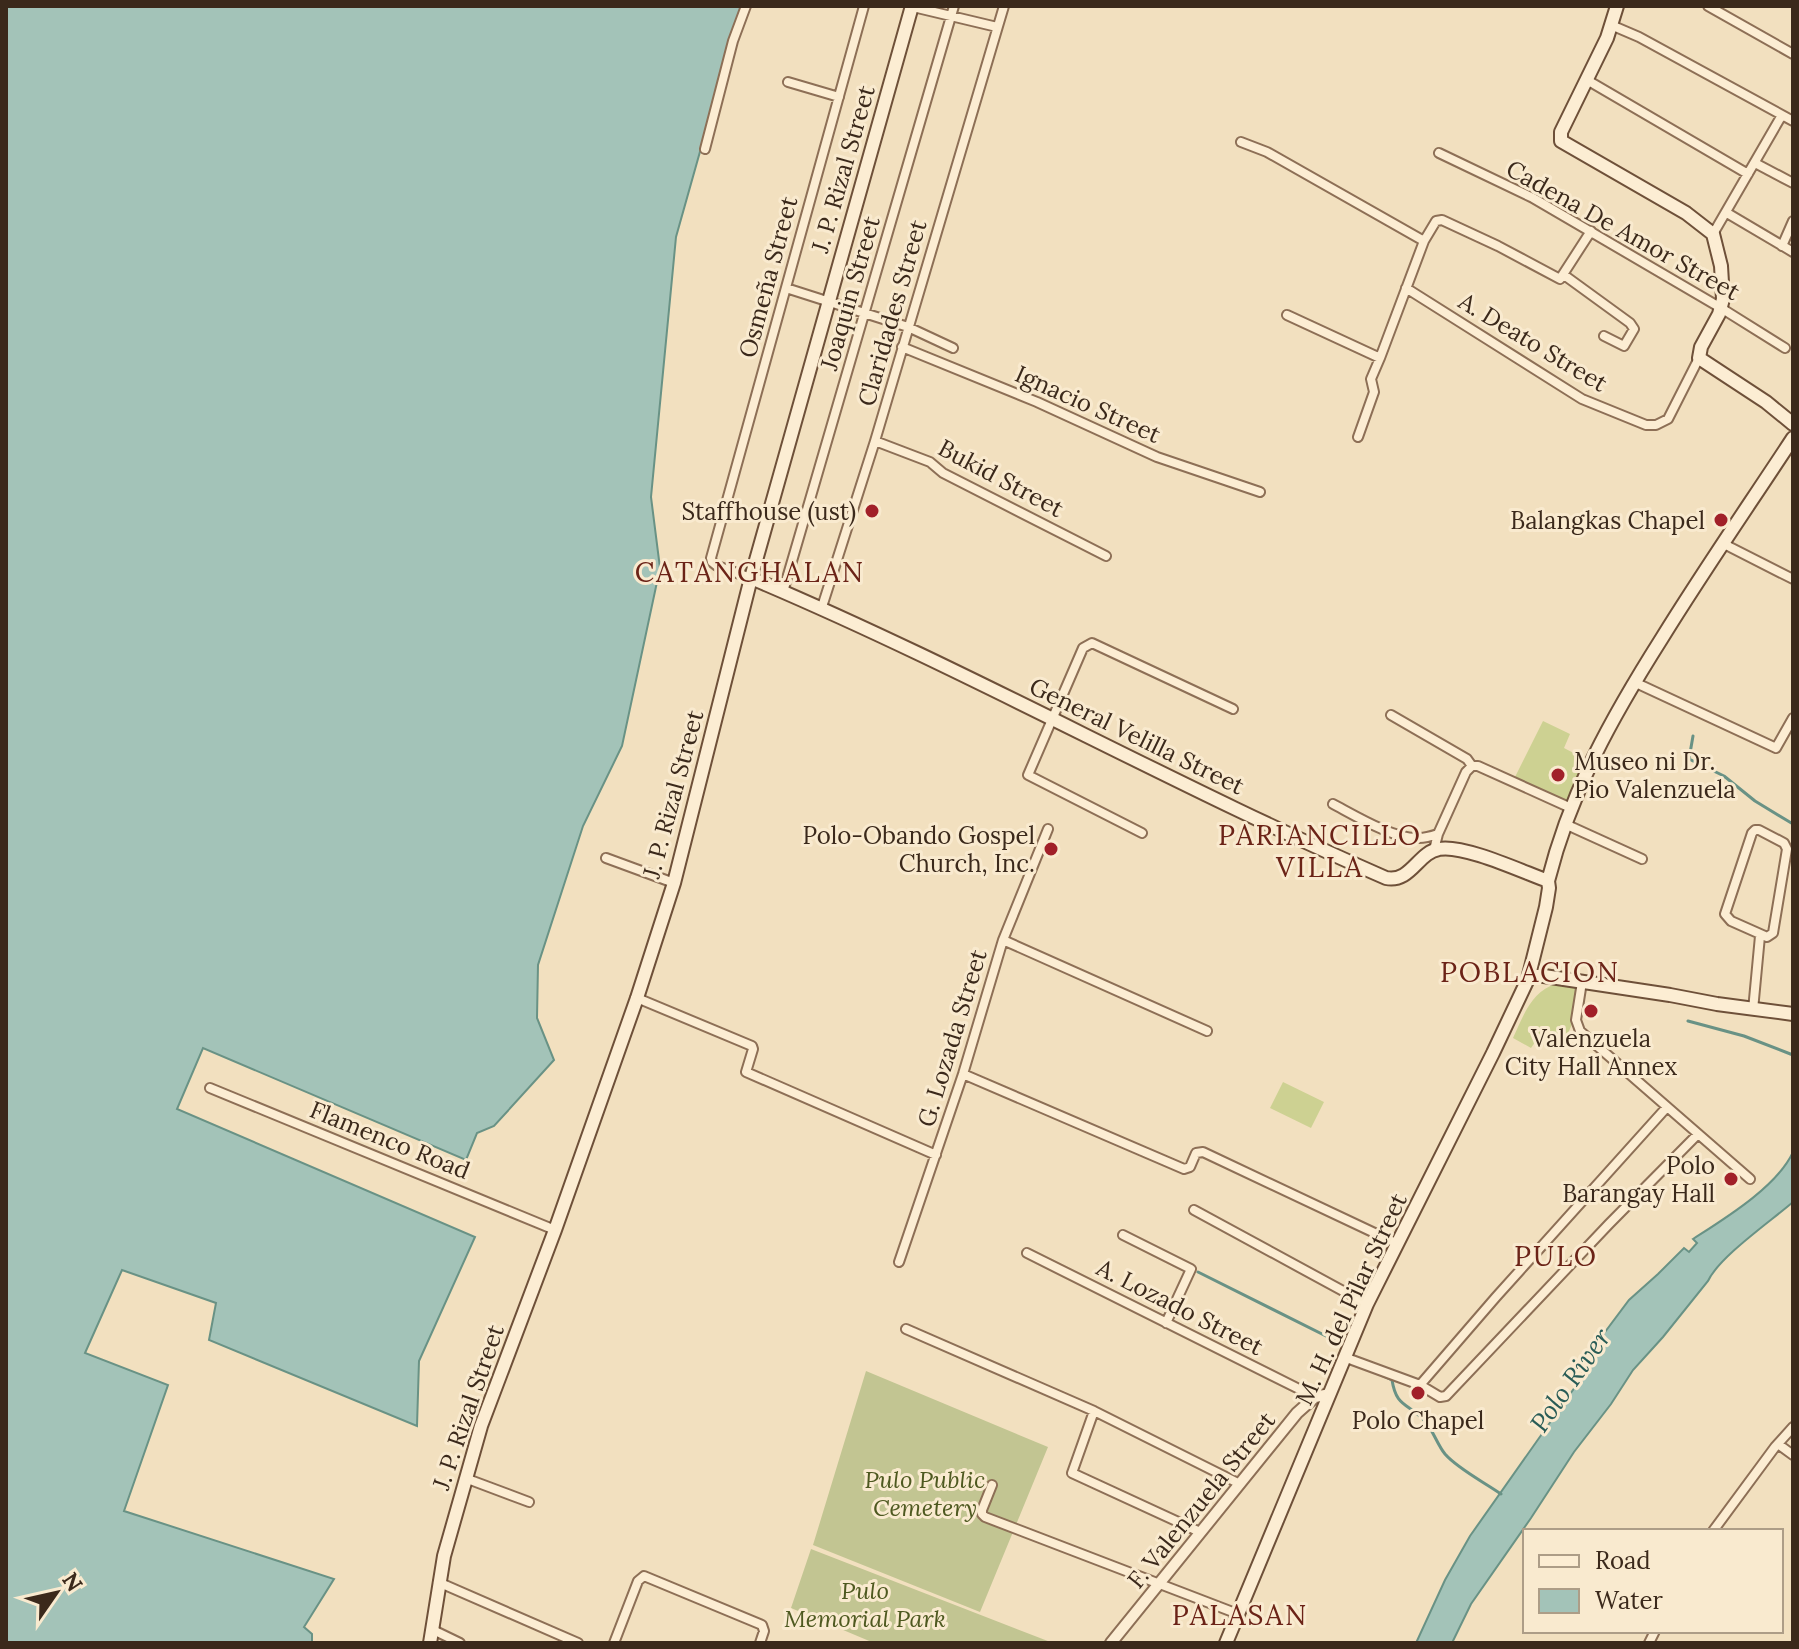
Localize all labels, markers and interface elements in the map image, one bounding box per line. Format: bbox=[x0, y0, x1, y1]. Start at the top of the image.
street label: J. P. Rizal Street bbox=[804, 81, 882, 257]
street label: Cadena De Amor Street bbox=[1501, 153, 1746, 307]
street label: Osmeña Street bbox=[732, 192, 805, 361]
street label: Joaquin Street bbox=[813, 212, 887, 375]
street label: Claridades Street bbox=[851, 216, 934, 410]
street label: A. Deato Street bbox=[1452, 285, 1614, 399]
street label: Ignacio Street bbox=[1011, 358, 1166, 450]
street label: Bukid Street bbox=[933, 432, 1070, 524]
place label: Staffhouse (ust) bbox=[681, 496, 856, 527]
marker: Staffhouse (ust) bbox=[863, 502, 881, 520]
place label: Balangkas Chapel bbox=[1510, 505, 1705, 536]
marker: Balangkas Chapel bbox=[1712, 511, 1730, 529]
district label: CATANGHALAN bbox=[635, 554, 865, 590]
street label: General Velilla Street bbox=[1025, 671, 1250, 802]
street label: J. P. Rizal Street bbox=[635, 706, 711, 882]
place label: Museo ni Dr. Pio Valenzuela bbox=[1574, 746, 1736, 805]
marker: Museo ni Dr. Pio Valenzuela bbox=[1549, 766, 1567, 784]
district label: PARIANCILLO VILLA bbox=[1218, 817, 1422, 885]
place label: Polo-Obando Gospel Church, Inc. bbox=[802, 820, 1035, 879]
marker: Polo-Obando Gospel Church, Inc. bbox=[1042, 840, 1060, 858]
street label: G. Lozada Street bbox=[910, 945, 994, 1130]
district label: POBLACION bbox=[1440, 954, 1620, 990]
marker: Valenzuela City Hall Annex bbox=[1582, 1002, 1600, 1020]
place label: Valenzuela City Hall Annex bbox=[1505, 1023, 1677, 1082]
street label: Flamenco Road bbox=[305, 1094, 475, 1186]
place label: Polo Barangay Hall bbox=[1562, 1150, 1715, 1209]
marker: Polo Barangay Hall bbox=[1722, 1170, 1740, 1188]
street label: M. H. del Pilar Street bbox=[1288, 1187, 1414, 1410]
district label: PULO bbox=[1514, 1238, 1598, 1274]
street label: A. Lozado Street bbox=[1091, 1251, 1269, 1363]
street label: J. P. Rizal Street bbox=[425, 1320, 511, 1495]
water label: Polo River bbox=[1522, 1322, 1618, 1438]
marker: Polo Chapel bbox=[1409, 1384, 1427, 1402]
street label: F. Valenzuela Street bbox=[1120, 1405, 1282, 1595]
place label: Polo Chapel bbox=[1352, 1405, 1484, 1436]
park label: Pulo Public Cemetery bbox=[865, 1464, 985, 1523]
legend bbox=[1523, 1529, 1783, 1633]
text: Road bbox=[1595, 1545, 1651, 1576]
north arrow bbox=[16, 1553, 96, 1633]
text: N bbox=[56, 1567, 89, 1597]
park label: Pulo Memorial Park bbox=[784, 1575, 946, 1634]
text: Water bbox=[1595, 1585, 1663, 1616]
district label: PALASAN bbox=[1172, 1597, 1308, 1633]

